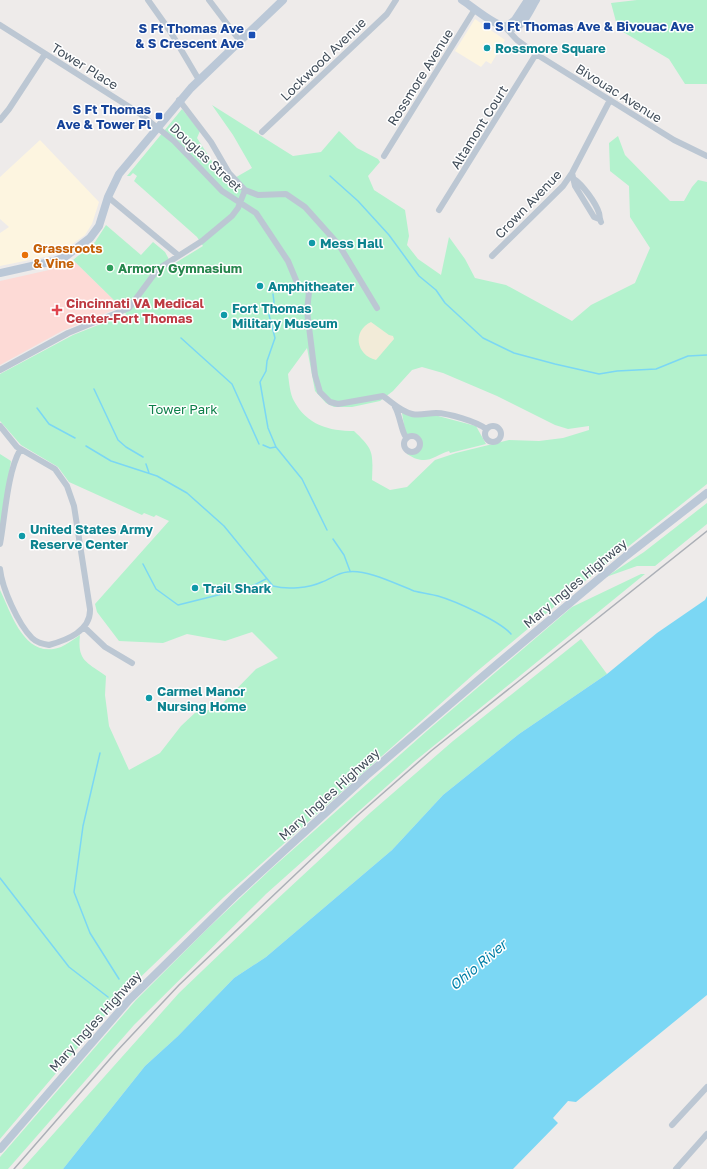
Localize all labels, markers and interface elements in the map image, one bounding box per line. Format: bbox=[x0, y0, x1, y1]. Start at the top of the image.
street label: Lockwood Avenue bbox=[277, 14, 369, 104]
place label: S Ft Thomas Ave & Bivouac Ave bbox=[495, 18, 694, 34]
place label: S Ft Thomas Ave & S Crescent Ave bbox=[135, 20, 244, 51]
marker: S Ft Thomas Ave & Bivouac Ave bbox=[482, 21, 492, 31]
street label: Rossmore Avenue bbox=[384, 26, 456, 128]
marker: S Ft Thomas Ave & S Crescent Ave bbox=[247, 30, 257, 40]
street label: Tower Place bbox=[49, 39, 121, 93]
place label: Rossmore Square bbox=[495, 40, 606, 56]
marker: Rossmore Square bbox=[482, 43, 492, 53]
street label: Bivouac Avenue bbox=[573, 60, 665, 126]
street label: Altamont Court bbox=[447, 82, 511, 172]
place label: S Ft Thomas Ave & Tower Pl bbox=[57, 101, 152, 132]
marker: S Ft Thomas Ave & Tower Pl bbox=[154, 111, 164, 121]
street label: Douglas Street bbox=[167, 119, 245, 195]
street label: Crown Avenue bbox=[491, 166, 565, 242]
place label: Mess Hall bbox=[320, 235, 384, 251]
marker: Mess Hall bbox=[307, 238, 317, 248]
place label: Grassroots & Vine bbox=[33, 240, 102, 271]
marker: Grassroots & Vine bbox=[20, 250, 30, 260]
place label: Armory Gymnasium bbox=[118, 260, 242, 276]
marker: Armory Gymnasium bbox=[105, 263, 115, 273]
place label: Amphitheater bbox=[268, 278, 354, 294]
marker: Amphitheater bbox=[255, 281, 265, 291]
place label: Cincinnati VA Medical Center-Fort Thomas bbox=[66, 295, 205, 326]
place label: Fort Thomas Military Museum bbox=[232, 300, 338, 331]
marker: Cincinnati VA Medical Center-Fort Thomas bbox=[51, 304, 63, 316]
marker: Fort Thomas Military Museum bbox=[219, 310, 229, 320]
park label: Tower Park bbox=[149, 401, 218, 417]
place label: United States Army Reserve Center bbox=[30, 521, 153, 552]
marker: United States Army Reserve Center bbox=[17, 531, 27, 541]
street label: Mary Ingles Highway bbox=[520, 535, 631, 631]
place label: Trail Shark bbox=[203, 580, 272, 596]
marker: Trail Shark bbox=[190, 583, 200, 593]
place label: Carmel Manor Nursing Home bbox=[157, 683, 247, 714]
marker: Carmel Manor Nursing Home bbox=[144, 693, 154, 703]
street label: Mary Ingles Highway bbox=[275, 744, 383, 843]
water label: Ohio River bbox=[446, 934, 512, 993]
street label: Mary Ingles Highway bbox=[46, 967, 145, 1075]

